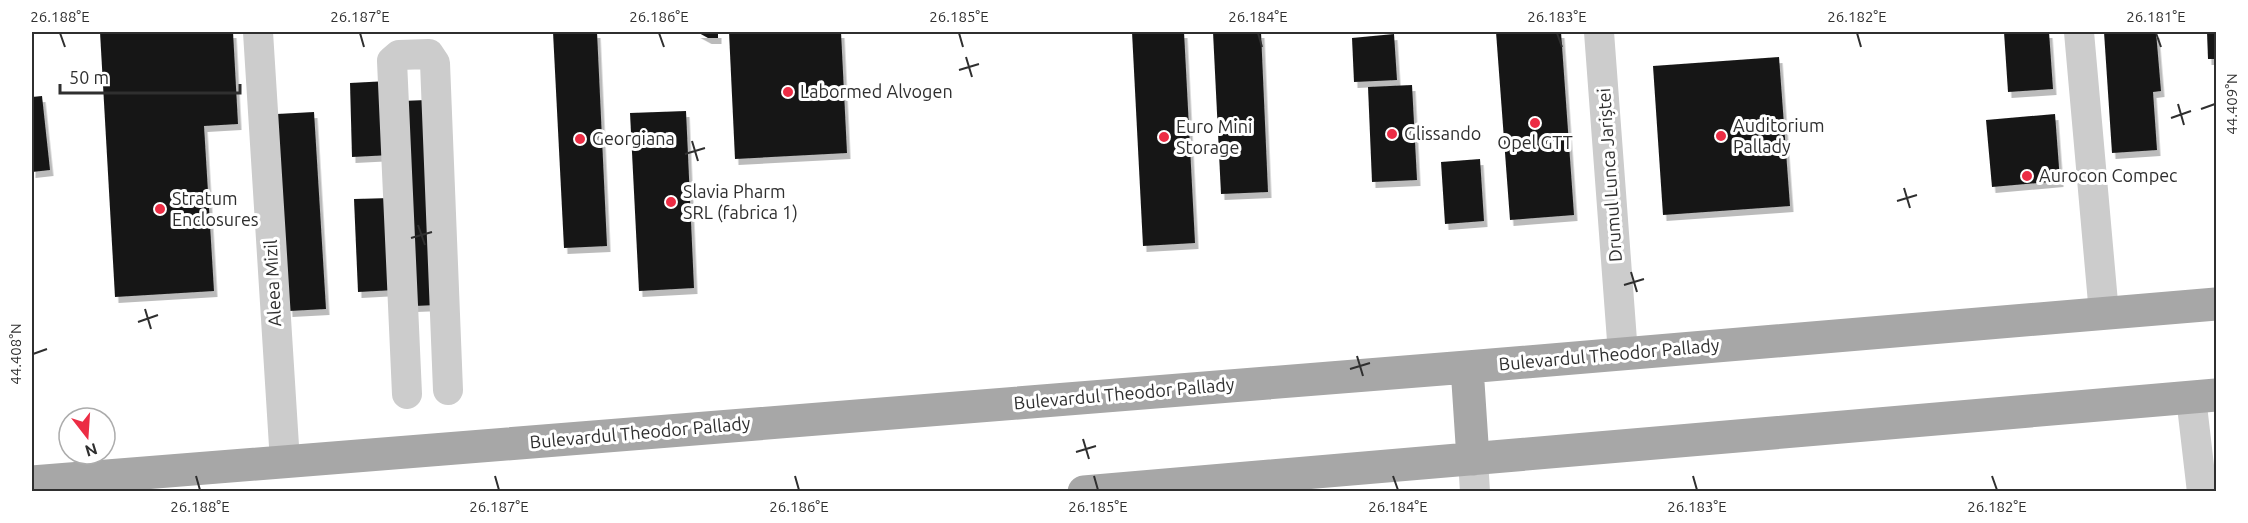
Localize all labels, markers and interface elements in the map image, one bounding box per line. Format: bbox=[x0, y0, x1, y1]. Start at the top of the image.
text: 26.188°E bbox=[30, 8, 90, 25]
text: 26.187°E bbox=[330, 8, 390, 25]
text: 26.186°E bbox=[629, 8, 689, 25]
text: 26.185°E bbox=[929, 8, 989, 25]
text: 26.184°E bbox=[1228, 8, 1288, 25]
text: 26.183°E bbox=[1527, 8, 1587, 25]
text: 26.182°E bbox=[1827, 8, 1887, 25]
text: 26.181°E bbox=[2126, 8, 2186, 25]
scale bar bbox=[60, 57, 240, 95]
text: 50 m bbox=[69, 67, 109, 87]
text: 44.409°N bbox=[2223, 73, 2240, 135]
place label: Labormed Alvogen bbox=[800, 81, 953, 101]
marker: Labormed Alvogen bbox=[781, 85, 795, 99]
street label: Drumul Lunca Jariștei bbox=[1593, 87, 1625, 263]
place label: Auditorium Pallady bbox=[1733, 115, 1824, 156]
place label: Euro Mini Storage bbox=[1176, 116, 1252, 157]
marker: Opel GTT bbox=[1528, 116, 1542, 130]
place label: Glissando bbox=[1404, 123, 1481, 143]
marker: Glissando bbox=[1385, 127, 1399, 141]
place label: Georgiana bbox=[592, 128, 675, 148]
marker: Auditorium Pallady bbox=[1714, 129, 1728, 143]
marker: Euro Mini Storage bbox=[1157, 130, 1171, 144]
marker: Georgiana bbox=[573, 132, 587, 146]
place label: Opel GTT bbox=[1497, 132, 1573, 152]
place label: Aurocon Compec bbox=[2039, 165, 2177, 185]
marker: Aurocon Compec bbox=[2020, 169, 2034, 183]
place label: Slavia Pharm SRL (fabrica 1) bbox=[683, 181, 798, 223]
place label: Stratum Enclosures bbox=[172, 188, 259, 229]
marker: Slavia Pharm SRL (fabrica 1) bbox=[664, 195, 678, 209]
marker: Stratum Enclosures bbox=[153, 202, 167, 216]
street label: Aleea Mizil bbox=[260, 239, 284, 327]
text: 44.408°N bbox=[7, 323, 24, 385]
street label: Bulevardul Theodor Pallady bbox=[1498, 334, 1720, 374]
street label: Bulevardul Theodor Pallady bbox=[1013, 373, 1235, 413]
north arrow bbox=[57, 406, 117, 466]
street label: Bulevardul Theodor Pallady bbox=[529, 412, 751, 452]
text: N bbox=[83, 440, 100, 461]
text: 26.188°E bbox=[170, 498, 230, 515]
text: 26.187°E bbox=[469, 498, 529, 515]
text: 26.186°E bbox=[769, 498, 829, 515]
text: 26.185°E bbox=[1068, 498, 1128, 515]
text: 26.184°E bbox=[1368, 498, 1428, 515]
text: 26.183°E bbox=[1667, 498, 1727, 515]
text: 26.182°E bbox=[1967, 498, 2027, 515]

